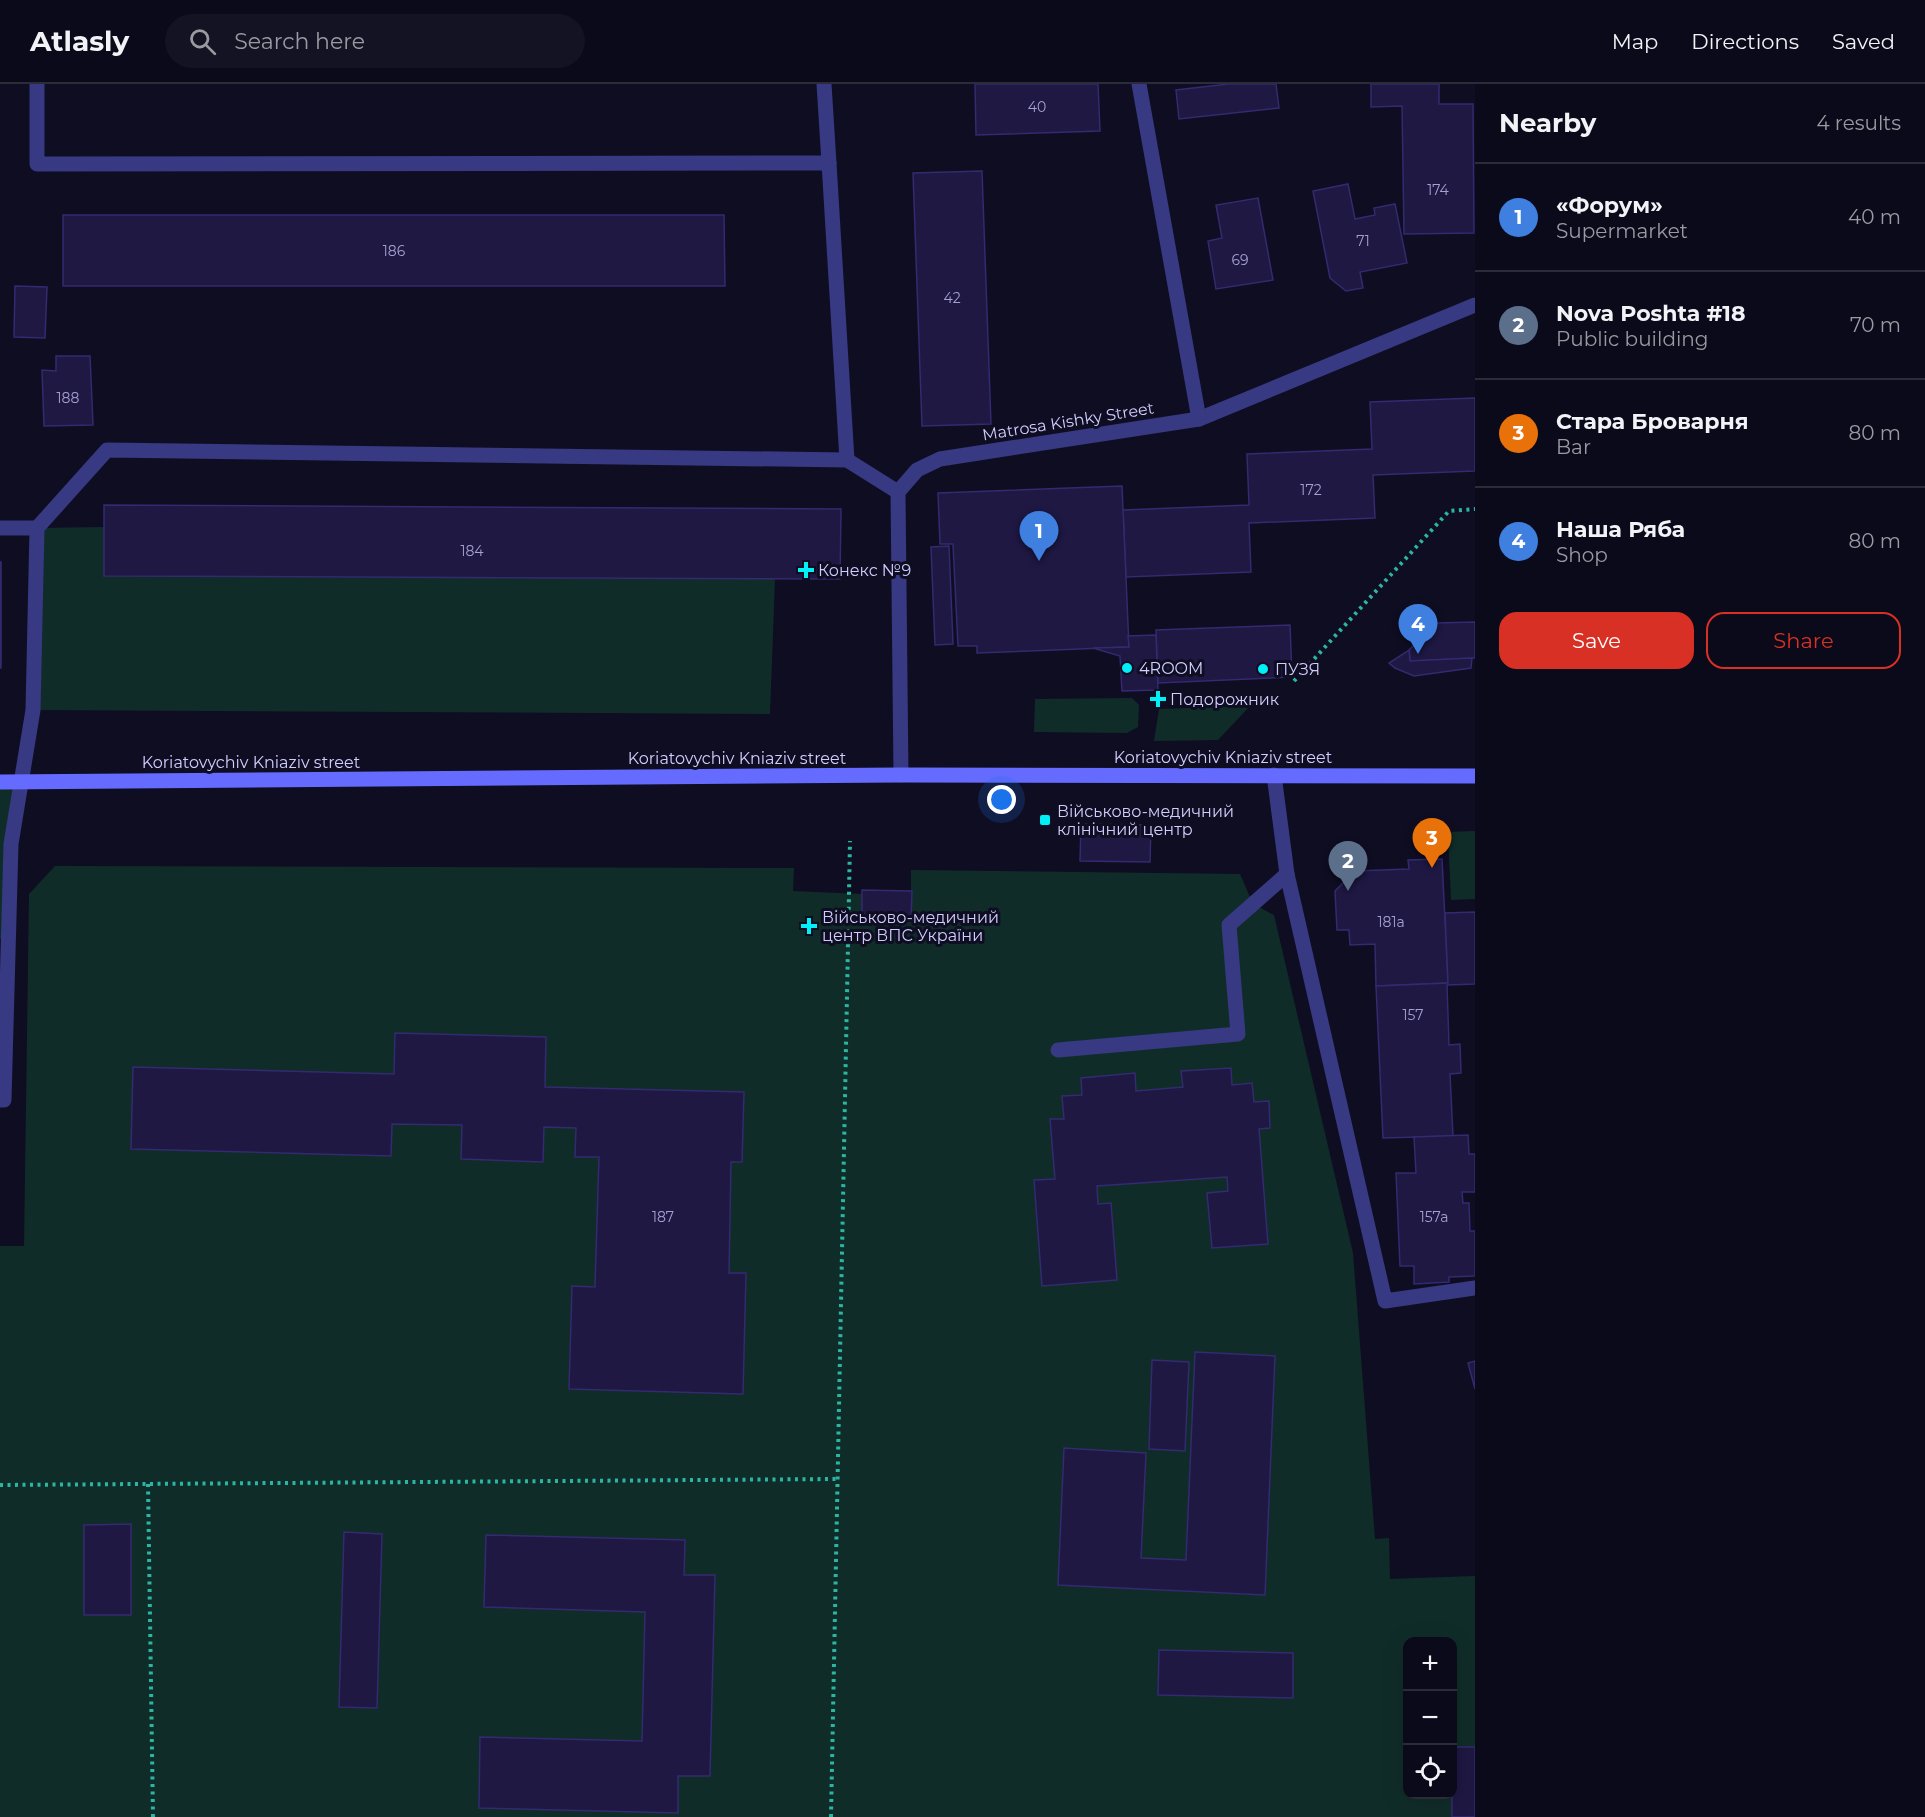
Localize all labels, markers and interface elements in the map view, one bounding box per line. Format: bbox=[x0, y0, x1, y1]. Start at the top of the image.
search box bbox=[165, 14, 585, 68]
text: Atlasly bbox=[30, 24, 129, 58]
icon: search bbox=[186, 25, 219, 58]
text: Search here bbox=[234, 28, 365, 55]
text: Map bbox=[1612, 29, 1658, 54]
text: Directions bbox=[1691, 29, 1799, 54]
text: Saved bbox=[1832, 29, 1895, 54]
house number: 40 bbox=[1028, 98, 1046, 116]
text: Nearby bbox=[1499, 107, 1596, 139]
text: 4 results bbox=[1816, 111, 1901, 135]
house number: 174 bbox=[1427, 181, 1450, 199]
text: «Форум» bbox=[1556, 192, 1663, 219]
text: 1 bbox=[1515, 205, 1522, 229]
text: 40 m bbox=[1848, 205, 1901, 229]
text: Supermarket bbox=[1556, 219, 1688, 243]
house number: 71 bbox=[1356, 232, 1370, 250]
house number: 186 bbox=[383, 242, 406, 260]
house number: 69 bbox=[1231, 251, 1249, 269]
house number: 42 bbox=[943, 289, 961, 307]
text: Nova Poshta #18 bbox=[1556, 300, 1745, 327]
text: 2 bbox=[1513, 313, 1524, 337]
text: 70 m bbox=[1850, 313, 1901, 337]
text: Public building bbox=[1556, 327, 1709, 351]
house number: 188 bbox=[57, 389, 80, 407]
street label: Matrosa Kishky Street bbox=[981, 398, 1156, 444]
text: Стара Броварня bbox=[1556, 408, 1749, 435]
text: 3 bbox=[1513, 421, 1524, 445]
text: 80 m bbox=[1849, 421, 1901, 445]
text: Bar bbox=[1556, 435, 1591, 459]
house number: 172 bbox=[1300, 481, 1322, 499]
pin: 1 bbox=[1020, 512, 1058, 561]
text: Наша Ряба bbox=[1556, 516, 1685, 543]
text: 4 bbox=[1512, 529, 1525, 553]
text: 80 m bbox=[1849, 529, 1901, 553]
house number: 184 bbox=[460, 542, 484, 560]
text: Shop bbox=[1556, 543, 1608, 567]
place label: Конекс №9 bbox=[818, 561, 911, 580]
marker: Конекс №9 bbox=[799, 563, 813, 577]
pin: 4 bbox=[1398, 604, 1438, 654]
button: Save bbox=[1499, 612, 1694, 669]
button: Share bbox=[1706, 612, 1901, 669]
place label: 4ROOM bbox=[1139, 659, 1203, 678]
place label: ПУЗЯ bbox=[1275, 660, 1320, 679]
marker: 4ROOM bbox=[1120, 661, 1134, 675]
marker: ПУЗЯ bbox=[1256, 662, 1270, 676]
place label: Подорожник bbox=[1170, 690, 1280, 709]
marker: Подорожник bbox=[1151, 692, 1165, 706]
street label: Koriatovychiv Kniaziv street bbox=[1114, 748, 1333, 767]
street label: Koriatovychiv Kniaziv street bbox=[628, 749, 847, 768]
street label: Koriatovychiv Kniaziv street bbox=[142, 753, 361, 772]
your location bbox=[987, 785, 1016, 814]
place label: Військово-медичний клінічний центр bbox=[1057, 802, 1234, 839]
marker: Військово-медичний клінічний центр bbox=[1038, 813, 1052, 827]
pin: 3 bbox=[1412, 818, 1452, 868]
pin: 2 bbox=[1328, 842, 1368, 891]
place label: Військово-медичний центр ВПС України bbox=[822, 908, 999, 945]
house number: 181а bbox=[1377, 913, 1405, 931]
marker: Військово-медичний центр ВПС України bbox=[800, 917, 818, 935]
house number: 157 bbox=[1402, 1006, 1424, 1024]
house number: 187 bbox=[652, 1208, 674, 1226]
house number: 157а bbox=[1420, 1208, 1448, 1226]
map controls bbox=[1403, 1637, 1457, 1799]
button: + bbox=[1403, 1637, 1457, 1691]
button: − bbox=[1403, 1691, 1457, 1745]
button: locate bbox=[1403, 1745, 1457, 1799]

